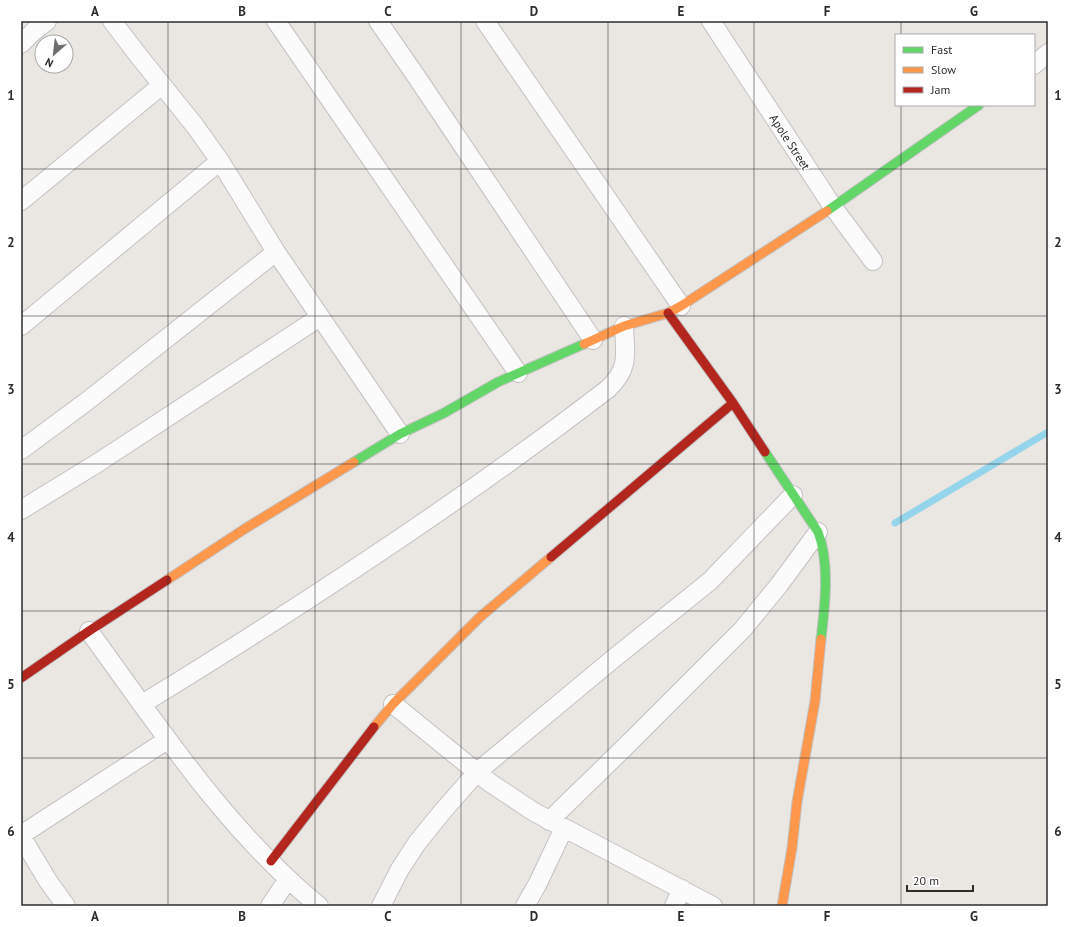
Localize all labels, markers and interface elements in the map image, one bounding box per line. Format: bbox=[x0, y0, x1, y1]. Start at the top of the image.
text: A bbox=[91, 3, 99, 20]
text: B bbox=[238, 3, 246, 20]
text: C bbox=[384, 3, 392, 20]
text: D bbox=[530, 3, 538, 20]
text: E bbox=[678, 3, 685, 20]
text: F bbox=[824, 3, 831, 20]
text: G bbox=[970, 3, 978, 20]
north arrow bbox=[34, 34, 74, 74]
legend bbox=[895, 34, 1035, 106]
text: Fast bbox=[931, 42, 952, 57]
text: N bbox=[43, 55, 56, 71]
text: Slow bbox=[931, 62, 956, 77]
text: Jam bbox=[930, 82, 950, 97]
text: 1 bbox=[7, 87, 15, 104]
text: 1 bbox=[1054, 87, 1062, 104]
street label: Apole Street bbox=[766, 111, 814, 173]
text: 2 bbox=[7, 234, 15, 251]
text: 2 bbox=[1054, 234, 1062, 251]
text: 3 bbox=[7, 381, 15, 398]
text: 3 bbox=[1054, 381, 1062, 398]
text: 4 bbox=[7, 529, 15, 546]
text: 4 bbox=[1054, 529, 1062, 546]
text: 5 bbox=[7, 676, 15, 693]
text: 5 bbox=[1054, 676, 1062, 693]
text: 6 bbox=[7, 823, 15, 840]
text: 6 bbox=[1054, 823, 1062, 840]
scale bar bbox=[907, 867, 973, 893]
text: 20 m bbox=[913, 873, 939, 888]
text: A bbox=[91, 908, 99, 925]
text: B bbox=[238, 908, 246, 925]
text: C bbox=[384, 908, 392, 925]
text: D bbox=[530, 908, 538, 925]
text: E bbox=[678, 908, 685, 925]
text: F bbox=[824, 908, 831, 925]
text: G bbox=[970, 908, 978, 925]

